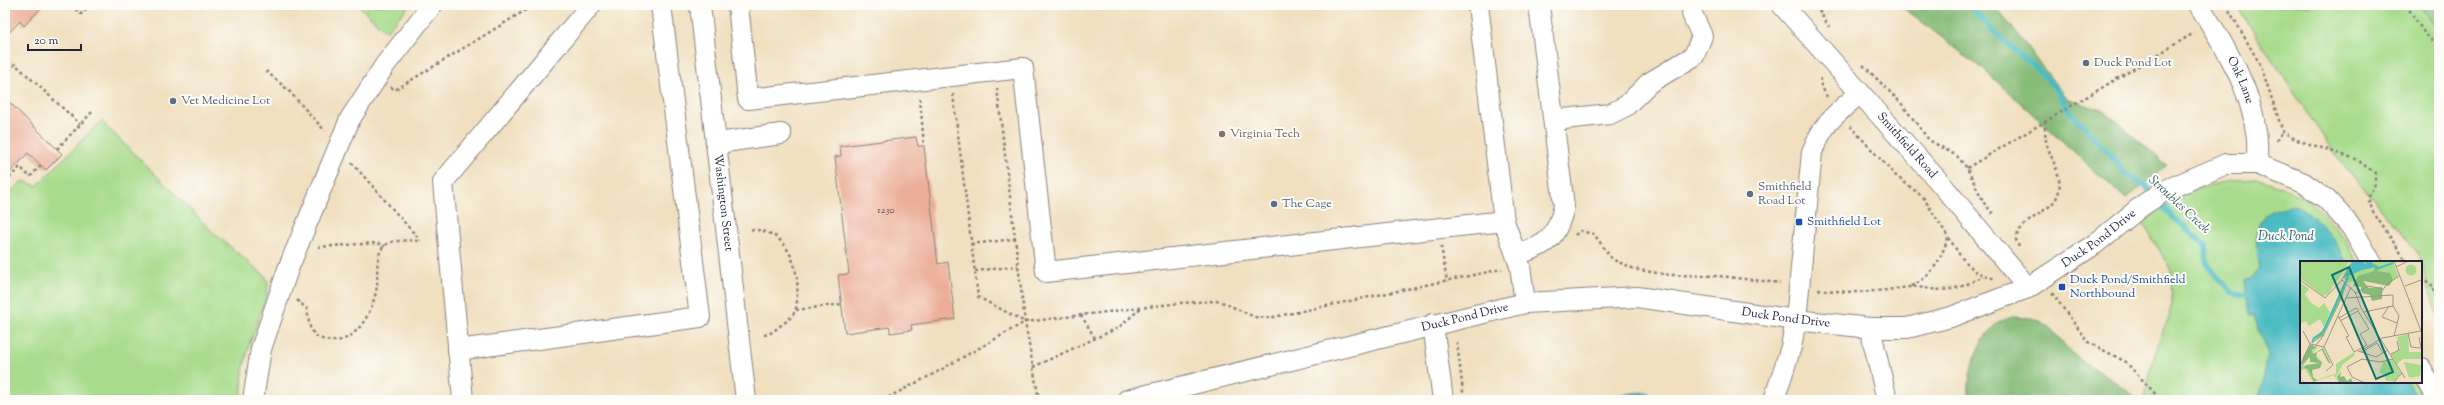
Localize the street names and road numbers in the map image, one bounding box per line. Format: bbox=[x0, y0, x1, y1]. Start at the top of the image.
street label: Oak Lane bbox=[2222, 53, 2259, 107]
street label: Smithfield Road bbox=[1873, 108, 1941, 183]
street label: Washington Street bbox=[708, 153, 738, 252]
street label: Duck Pond Drive bbox=[2058, 205, 2140, 272]
street label: Duck Pond Drive bbox=[1420, 298, 1511, 337]
street label: Duck Pond Drive bbox=[1740, 303, 1831, 333]

